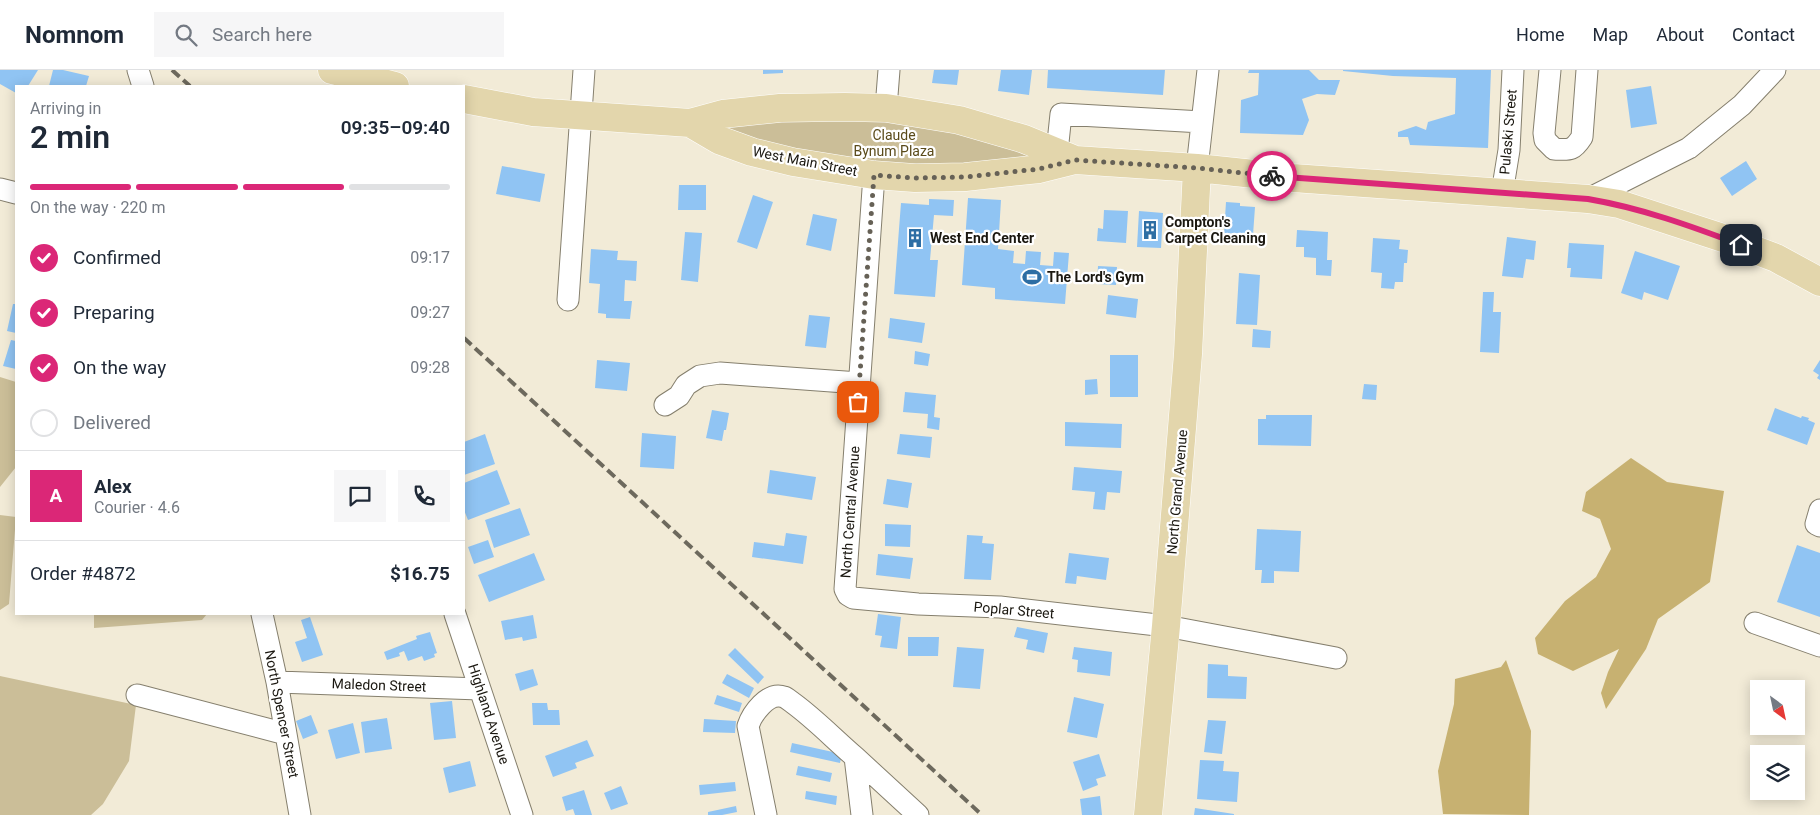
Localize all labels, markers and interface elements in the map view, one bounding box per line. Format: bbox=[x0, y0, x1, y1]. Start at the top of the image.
search box bbox=[154, 12, 504, 57]
text: Nomnom bbox=[25, 21, 124, 49]
icon: search bbox=[172, 21, 200, 49]
text: Search here bbox=[212, 23, 312, 46]
text: Home bbox=[1516, 24, 1565, 45]
text: Map bbox=[1593, 24, 1628, 45]
text: About bbox=[1656, 24, 1704, 45]
text: Contact bbox=[1732, 24, 1795, 45]
street label: Pulaski Street bbox=[1496, 88, 1520, 175]
text: Arriving in bbox=[30, 99, 101, 118]
text: 09:35–09:40 bbox=[341, 116, 450, 139]
text: 2 min bbox=[30, 118, 110, 156]
park label: Claude Bynum Plaza bbox=[854, 127, 934, 159]
street label: West Main Street bbox=[751, 143, 859, 179]
courier bbox=[1247, 151, 1297, 201]
icon: bike bbox=[1258, 162, 1286, 190]
text: On the way · 220 m bbox=[30, 198, 166, 217]
place label: Compton's Carpet Cleaning bbox=[1165, 214, 1266, 246]
building icon: Compton's Carpet Cleaning bbox=[1139, 219, 1161, 241]
pin bbox=[1720, 224, 1762, 266]
building icon: West End Center bbox=[904, 227, 926, 249]
place label: West End Center bbox=[930, 230, 1034, 246]
icon: home bbox=[1727, 231, 1755, 259]
icon: check bbox=[30, 244, 58, 272]
text: Confirmed bbox=[73, 246, 161, 269]
text: 09:17 bbox=[410, 248, 450, 267]
sports icon: The Lord's Gym bbox=[1021, 266, 1043, 288]
place label: The Lord's Gym bbox=[1047, 269, 1144, 285]
icon: check bbox=[30, 299, 58, 327]
text: Preparing bbox=[73, 301, 155, 324]
text: 09:27 bbox=[410, 303, 450, 322]
icon: check bbox=[30, 354, 58, 382]
text: On the way bbox=[73, 356, 166, 379]
text: 09:28 bbox=[410, 358, 450, 377]
pin bbox=[837, 381, 879, 423]
icon: bag bbox=[844, 388, 872, 416]
text: Delivered bbox=[73, 411, 151, 434]
street label: North Grand Avenue bbox=[1164, 429, 1190, 555]
street label: North Central Avenue bbox=[837, 445, 863, 579]
button: chat bbox=[334, 470, 386, 522]
button: phone bbox=[398, 470, 450, 522]
text: Alex bbox=[94, 475, 132, 498]
text: A bbox=[50, 484, 62, 507]
text: Courier · 4.6 bbox=[94, 498, 180, 517]
text: Order #4872 bbox=[30, 562, 136, 585]
text: $16.75 bbox=[390, 562, 450, 585]
street label: Poplar Street bbox=[973, 599, 1055, 622]
street label: North Spencer Street bbox=[262, 649, 302, 780]
street label: Highland Avenue bbox=[465, 662, 513, 766]
street label: Maledon Street bbox=[331, 675, 427, 695]
north arrow bbox=[1750, 680, 1805, 735]
map controls bbox=[1750, 680, 1805, 800]
button: layers bbox=[1750, 745, 1805, 800]

